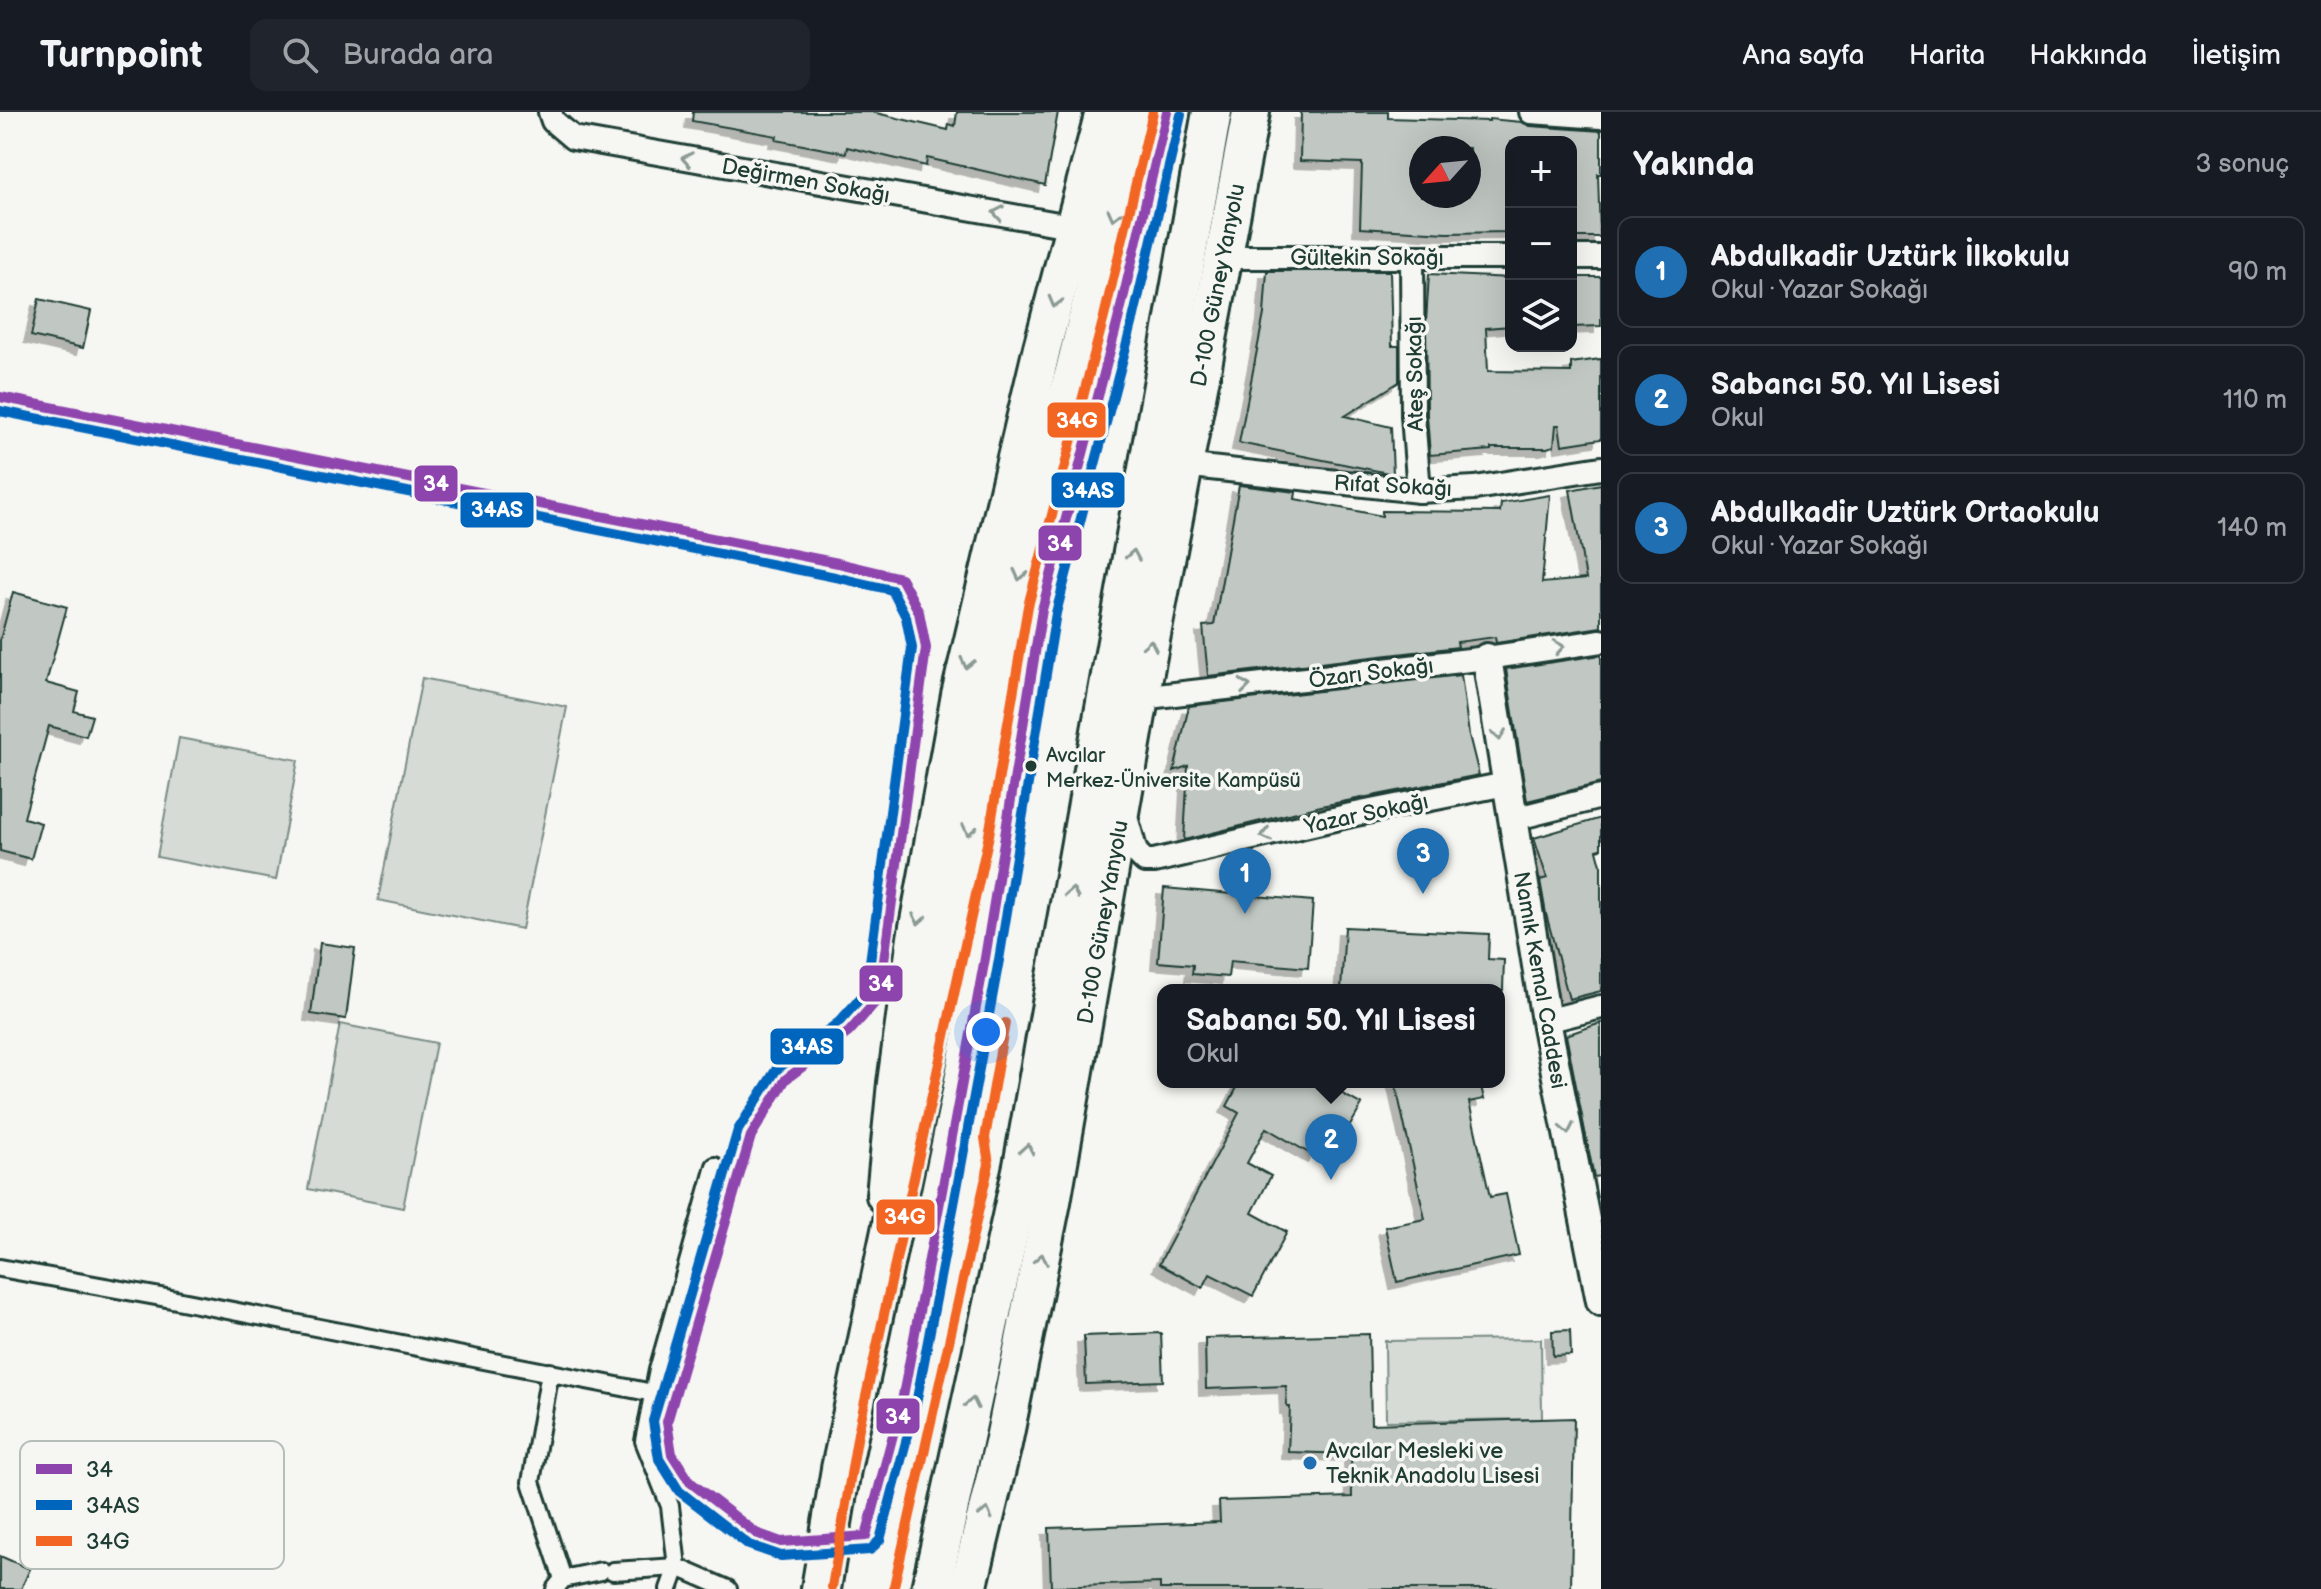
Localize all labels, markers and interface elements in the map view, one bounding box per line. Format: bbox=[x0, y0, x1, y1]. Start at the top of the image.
search box bbox=[250, 19, 810, 91]
text: Turnpoint bbox=[40, 33, 202, 78]
icon: search bbox=[278, 33, 322, 77]
text: Burada ara bbox=[342, 37, 493, 73]
text: Ana sayfa bbox=[1743, 39, 1865, 72]
text: Harita bbox=[1909, 39, 1985, 72]
text: Hakkında bbox=[2029, 39, 2147, 72]
text: İletişim bbox=[2191, 39, 2281, 72]
north arrow bbox=[1409, 136, 1481, 208]
map controls bbox=[1505, 136, 1577, 352]
button: + bbox=[1505, 136, 1577, 208]
text: Yakında bbox=[1633, 144, 1755, 185]
text: 3 sonuç bbox=[2196, 149, 2289, 180]
one-way arrow bbox=[680, 151, 694, 168]
street label: Değirmen Sokağı bbox=[720, 153, 892, 210]
street label: D-100 Güney Yanyolu bbox=[1186, 181, 1251, 389]
one-way arrow bbox=[992, 206, 1005, 223]
one-way arrow bbox=[1106, 207, 1123, 221]
button: − bbox=[1505, 208, 1577, 280]
text: Abdulkadir Uztürk İlkokulu bbox=[1711, 239, 2070, 275]
street label: Gültekin Sokağı bbox=[1290, 245, 1444, 272]
text: 1 bbox=[1656, 257, 1666, 288]
text: 90 m bbox=[2228, 257, 2287, 288]
text: Okul · Yazar Sokağı bbox=[1711, 275, 1928, 306]
button: layers bbox=[1505, 280, 1577, 352]
one-way arrow bbox=[1047, 294, 1064, 308]
street label: Ateş Sokağı bbox=[1401, 316, 1430, 432]
text: Sabancı 50. Yıl Lisesi bbox=[1711, 367, 2000, 403]
text: 2 bbox=[1653, 385, 1669, 416]
text: 110 m bbox=[2223, 385, 2287, 416]
line badge: 34G bbox=[1046, 401, 1107, 439]
text: Okul bbox=[1711, 403, 1764, 434]
text: 34G bbox=[1056, 408, 1098, 435]
line badge: 34 bbox=[413, 464, 459, 503]
street label: Rıfat Sokağı bbox=[1333, 470, 1453, 503]
text: 34 bbox=[423, 471, 449, 498]
line badge: 34AS bbox=[1050, 471, 1126, 509]
text: 34AS bbox=[1062, 478, 1114, 505]
line badge: 34AS bbox=[459, 491, 535, 529]
text: Abdulkadir Uztürk Ortaokulu bbox=[1711, 495, 2100, 531]
text: 34AS bbox=[471, 497, 523, 524]
text: 3 bbox=[1653, 513, 1669, 544]
text: 140 m bbox=[2217, 513, 2287, 544]
line badge: 34 bbox=[1037, 524, 1083, 562]
text: 34 bbox=[1047, 531, 1073, 558]
text: Okul · Yazar Sokağı bbox=[1711, 531, 1928, 562]
one-way arrow bbox=[1123, 548, 1140, 561]
one-way arrow bbox=[1012, 567, 1029, 581]
one-way arrow bbox=[1140, 638, 1157, 651]
one-way arrow bbox=[1552, 639, 1566, 656]
street label: Özarı Sokağı bbox=[1307, 651, 1435, 695]
one-way arrow bbox=[959, 656, 976, 670]
one-way arrow bbox=[1239, 678, 1252, 695]
one-way arrow bbox=[1490, 729, 1507, 742]
place label: Avcılar Merkez-Üniversite Kampüsü bbox=[1046, 744, 1301, 793]
marker: Avcılar Merkez-Üniversite Kampüsü bbox=[1023, 758, 1039, 774]
street label: Yazar Sokağı bbox=[1301, 788, 1431, 841]
street label: D-100 Güney Yanyolu bbox=[1072, 818, 1135, 1026]
one-way arrow bbox=[962, 823, 979, 836]
one-way arrow bbox=[1260, 826, 1273, 843]
pin: 3 bbox=[1397, 828, 1449, 894]
pin: 1 bbox=[1219, 848, 1271, 914]
street label: Namık Kemal Caddesi bbox=[1507, 870, 1572, 1091]
one-way arrow bbox=[1063, 886, 1080, 900]
one-way arrow bbox=[912, 912, 929, 926]
line badge: 34 bbox=[858, 964, 904, 1003]
text: 34 bbox=[868, 971, 894, 998]
popup bbox=[1157, 984, 1505, 1088]
text: Sabancı 50. Yıl Lisesi bbox=[1186, 1003, 1476, 1039]
your location bbox=[966, 1012, 1006, 1052]
line badge: 34AS bbox=[769, 1027, 845, 1066]
text: 34AS bbox=[781, 1034, 833, 1061]
text: Okul bbox=[1186, 1039, 1239, 1070]
pin: 2 bbox=[1305, 1114, 1357, 1180]
one-way arrow bbox=[1558, 1123, 1575, 1136]
one-way arrow bbox=[1017, 1142, 1034, 1156]
line badge: 34G bbox=[875, 1198, 936, 1236]
text: 34G bbox=[884, 1204, 926, 1231]
one-way arrow bbox=[1031, 1252, 1048, 1266]
line badge: 34 bbox=[875, 1397, 921, 1435]
one-way arrow bbox=[963, 1397, 980, 1411]
text: 34 bbox=[885, 1404, 911, 1431]
place label: Avcılar Mesleki ve Teknik Anadolu Lisesi bbox=[1326, 1438, 1540, 1490]
legend bbox=[20, 1441, 284, 1569]
marker: Avcılar Mesleki ve Teknik Anadolu Lisesi bbox=[1301, 1454, 1319, 1472]
text: 34 bbox=[86, 1457, 114, 1484]
text: 34AS bbox=[86, 1493, 140, 1520]
one-way arrow bbox=[977, 1507, 994, 1521]
text: 34G bbox=[86, 1529, 129, 1556]

